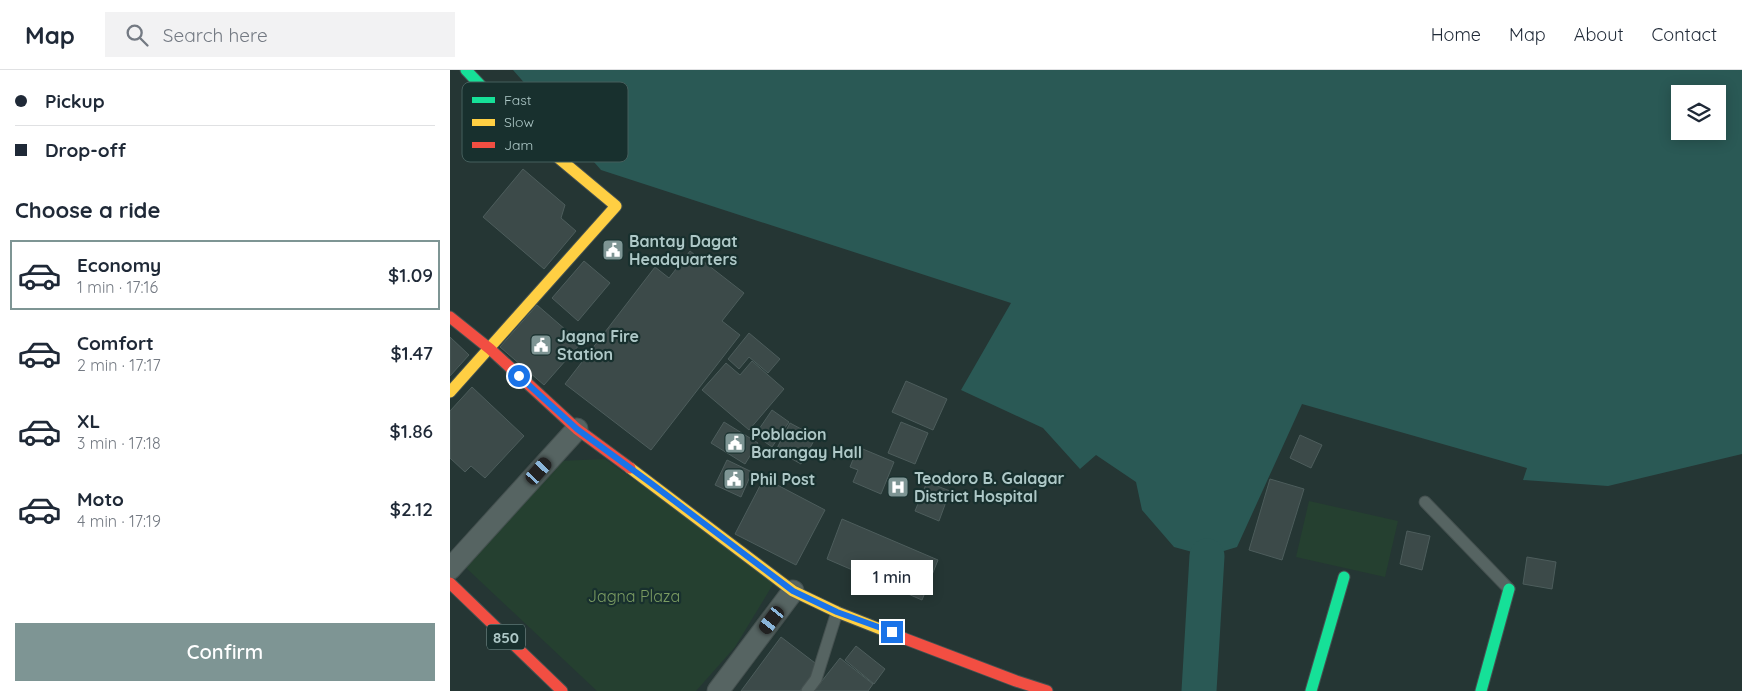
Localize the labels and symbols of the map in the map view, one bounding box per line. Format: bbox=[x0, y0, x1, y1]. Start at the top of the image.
legend bbox=[462, 82, 628, 162]
text: Fast bbox=[504, 91, 532, 109]
text: Slow bbox=[504, 113, 534, 131]
text: Jam bbox=[504, 136, 533, 154]
place label: Bantay Dagat Headquarters bbox=[629, 231, 738, 269]
public building icon: Bantay Dagat Headquarters bbox=[601, 238, 625, 262]
place label: Jagna Fire Station bbox=[557, 326, 639, 364]
public building icon: Jagna Fire Station bbox=[529, 333, 553, 357]
route start bbox=[508, 365, 530, 387]
place label: Poblacion Barangay Hall bbox=[751, 424, 862, 462]
public building icon: Poblacion Barangay Hall bbox=[723, 431, 747, 455]
car bbox=[523, 455, 554, 487]
public building icon: Phil Post bbox=[722, 467, 746, 491]
place label: Teodoro B. Galagar District Hospital bbox=[914, 468, 1065, 506]
place label: Phil Post bbox=[750, 469, 815, 489]
hospital icon: Teodoro B. Galagar District Hospital bbox=[886, 475, 910, 499]
callout: 1 min bbox=[851, 560, 933, 594]
park label: Jagna Plaza bbox=[588, 586, 680, 606]
car bbox=[756, 604, 787, 636]
route end bbox=[881, 621, 903, 643]
road number: 850 bbox=[487, 624, 525, 650]

